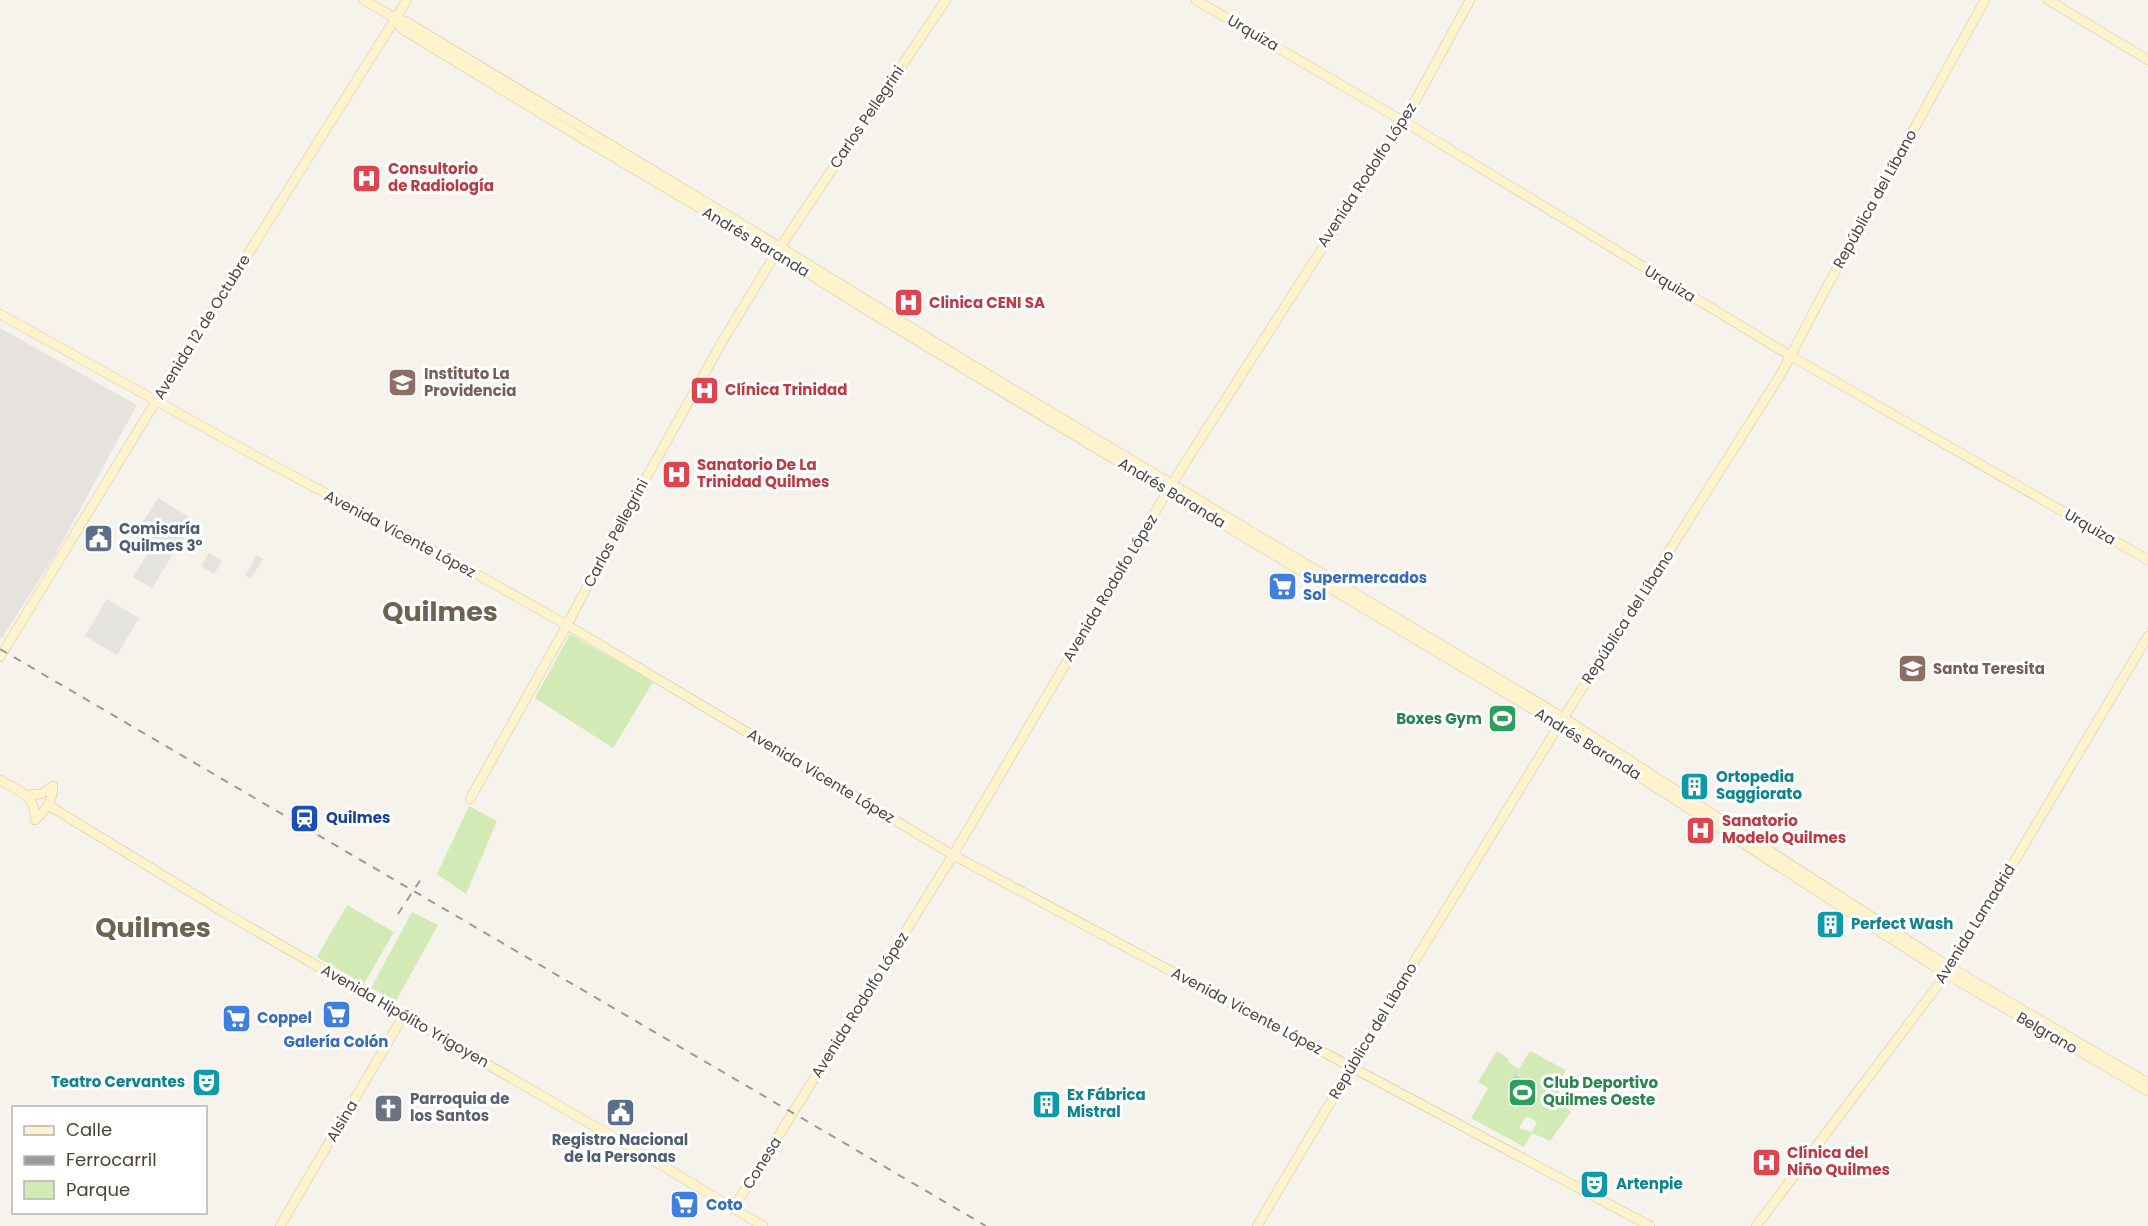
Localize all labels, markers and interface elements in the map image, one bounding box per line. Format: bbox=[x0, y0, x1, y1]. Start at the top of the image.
street label: Urquiza bbox=[1224, 9, 1283, 56]
street label: Carlos Pellegrini bbox=[824, 61, 909, 172]
street label: Avenida Rodolfo López bbox=[1312, 98, 1421, 251]
street label: República del Líbano bbox=[1828, 126, 1921, 272]
place label: Consultorio de Radiología bbox=[388, 158, 494, 196]
hospital icon: Consultorio de Radiología bbox=[351, 162, 383, 194]
street label: Andrés Baranda bbox=[699, 201, 814, 282]
street label: Avenida 12 de Octubre bbox=[148, 250, 255, 403]
street label: Urquiza bbox=[1641, 260, 1700, 307]
hospital icon: Clinica CENI SA bbox=[892, 287, 924, 319]
place label: Clinica CENI SA bbox=[929, 292, 1045, 313]
place label: Instituto La Providencia bbox=[424, 363, 516, 401]
school or university icon: Instituto La Providencia bbox=[387, 367, 419, 399]
hospital icon: Clínica Trinidad bbox=[688, 374, 720, 406]
place label: Clínica Trinidad bbox=[725, 379, 847, 400]
street label: Andrés Baranda bbox=[1115, 452, 1230, 533]
place label: Sanatorio De La Trinidad Quilmes bbox=[697, 454, 829, 492]
hospital icon: Sanatorio De La Trinidad Quilmes bbox=[660, 458, 692, 490]
street label: Carlos Pellegrini bbox=[578, 475, 653, 591]
street label: Avenida Vicente López bbox=[321, 485, 480, 582]
street label: Urquiza bbox=[2061, 503, 2120, 550]
street label: Avenida Rodolfo López bbox=[1057, 510, 1162, 665]
place label: Comisaría Quilmes 3° bbox=[119, 518, 203, 556]
public building icon: Comisaría Quilmes 3° bbox=[82, 522, 114, 554]
street label: República del Líbano bbox=[1576, 546, 1679, 688]
place label: Supermercados Sol bbox=[1303, 567, 1427, 605]
supermarket icon: Supermercados Sol bbox=[1266, 571, 1298, 603]
district label: Quilmes bbox=[382, 593, 498, 630]
school or university icon: Santa Teresita bbox=[1896, 653, 1928, 685]
place label: Santa Teresita bbox=[1933, 658, 2045, 679]
street label: Andrés Baranda bbox=[1531, 702, 1645, 785]
sports icon: Boxes Gym bbox=[1487, 703, 1519, 735]
place label: Boxes Gym bbox=[1396, 708, 1482, 729]
street label: Avenida Vicente López bbox=[744, 723, 899, 828]
place label: Ortopedia Saggiorato bbox=[1716, 766, 1802, 804]
building icon: Ortopedia Saggiorato bbox=[1679, 770, 1711, 802]
station icon: Quilmes bbox=[289, 802, 321, 834]
place label: Quilmes bbox=[326, 807, 390, 828]
place label: Sanatorio Modelo Quilmes bbox=[1722, 810, 1846, 848]
hospital icon: Sanatorio Modelo Quilmes bbox=[1685, 814, 1717, 846]
street label: Avenida Lamadrid bbox=[1929, 860, 2020, 987]
building icon: Perfect Wash bbox=[1814, 908, 1846, 940]
district label: Quilmes bbox=[95, 909, 211, 946]
place label: Perfect Wash bbox=[1851, 913, 1953, 934]
street label: Avenida Rodolfo López bbox=[806, 928, 913, 1082]
street label: Avenida Hipólito Yrigoyen bbox=[317, 959, 493, 1072]
street label: República del Líbano bbox=[1323, 959, 1422, 1103]
street label: Avenida Vicente López bbox=[1168, 962, 1327, 1059]
supermarket icon: Galería Colón bbox=[320, 999, 352, 1031]
supermarket icon: Coppel bbox=[220, 1002, 252, 1034]
place label: Coppel bbox=[257, 1007, 312, 1028]
street label: Belgrano bbox=[2013, 1007, 2082, 1058]
place label: Galería Colón bbox=[284, 1031, 388, 1052]
theatre icon: Teatro Cervantes bbox=[190, 1066, 222, 1098]
place label: Teatro Cervantes bbox=[51, 1071, 185, 1092]
place label: Club Deportivo Quilmes Oeste bbox=[1543, 1072, 1659, 1110]
sports icon: Club Deportivo Quilmes Oeste bbox=[1506, 1076, 1538, 1108]
place label: Ex Fábrica Mistral bbox=[1067, 1084, 1146, 1122]
place label: Parroquia de los Santos bbox=[410, 1088, 509, 1126]
building icon: Ex Fábrica Mistral bbox=[1030, 1088, 1062, 1120]
church icon: Parroquia de los Santos bbox=[373, 1092, 405, 1124]
street label: Alsina bbox=[321, 1096, 362, 1145]
public building icon: Registro Nacional de la Personas bbox=[604, 1097, 636, 1129]
legend bbox=[12, 1106, 207, 1214]
text: Calle bbox=[66, 1117, 112, 1142]
place label: Registro Nacional de la Personas bbox=[552, 1129, 688, 1167]
street label: Conesa bbox=[737, 1133, 786, 1193]
place label: Clínica del Niño Quilmes bbox=[1787, 1142, 1890, 1180]
hospital icon: Clínica del Niño Quilmes bbox=[1750, 1146, 1782, 1178]
text: Ferrocarril bbox=[66, 1147, 157, 1172]
theatre icon: Artenpie bbox=[1579, 1168, 1611, 1200]
place label: Artenpie bbox=[1616, 1173, 1683, 1194]
text: Parque bbox=[66, 1177, 130, 1202]
supermarket icon: Coto bbox=[669, 1189, 701, 1221]
place label: Coto bbox=[706, 1194, 743, 1215]

